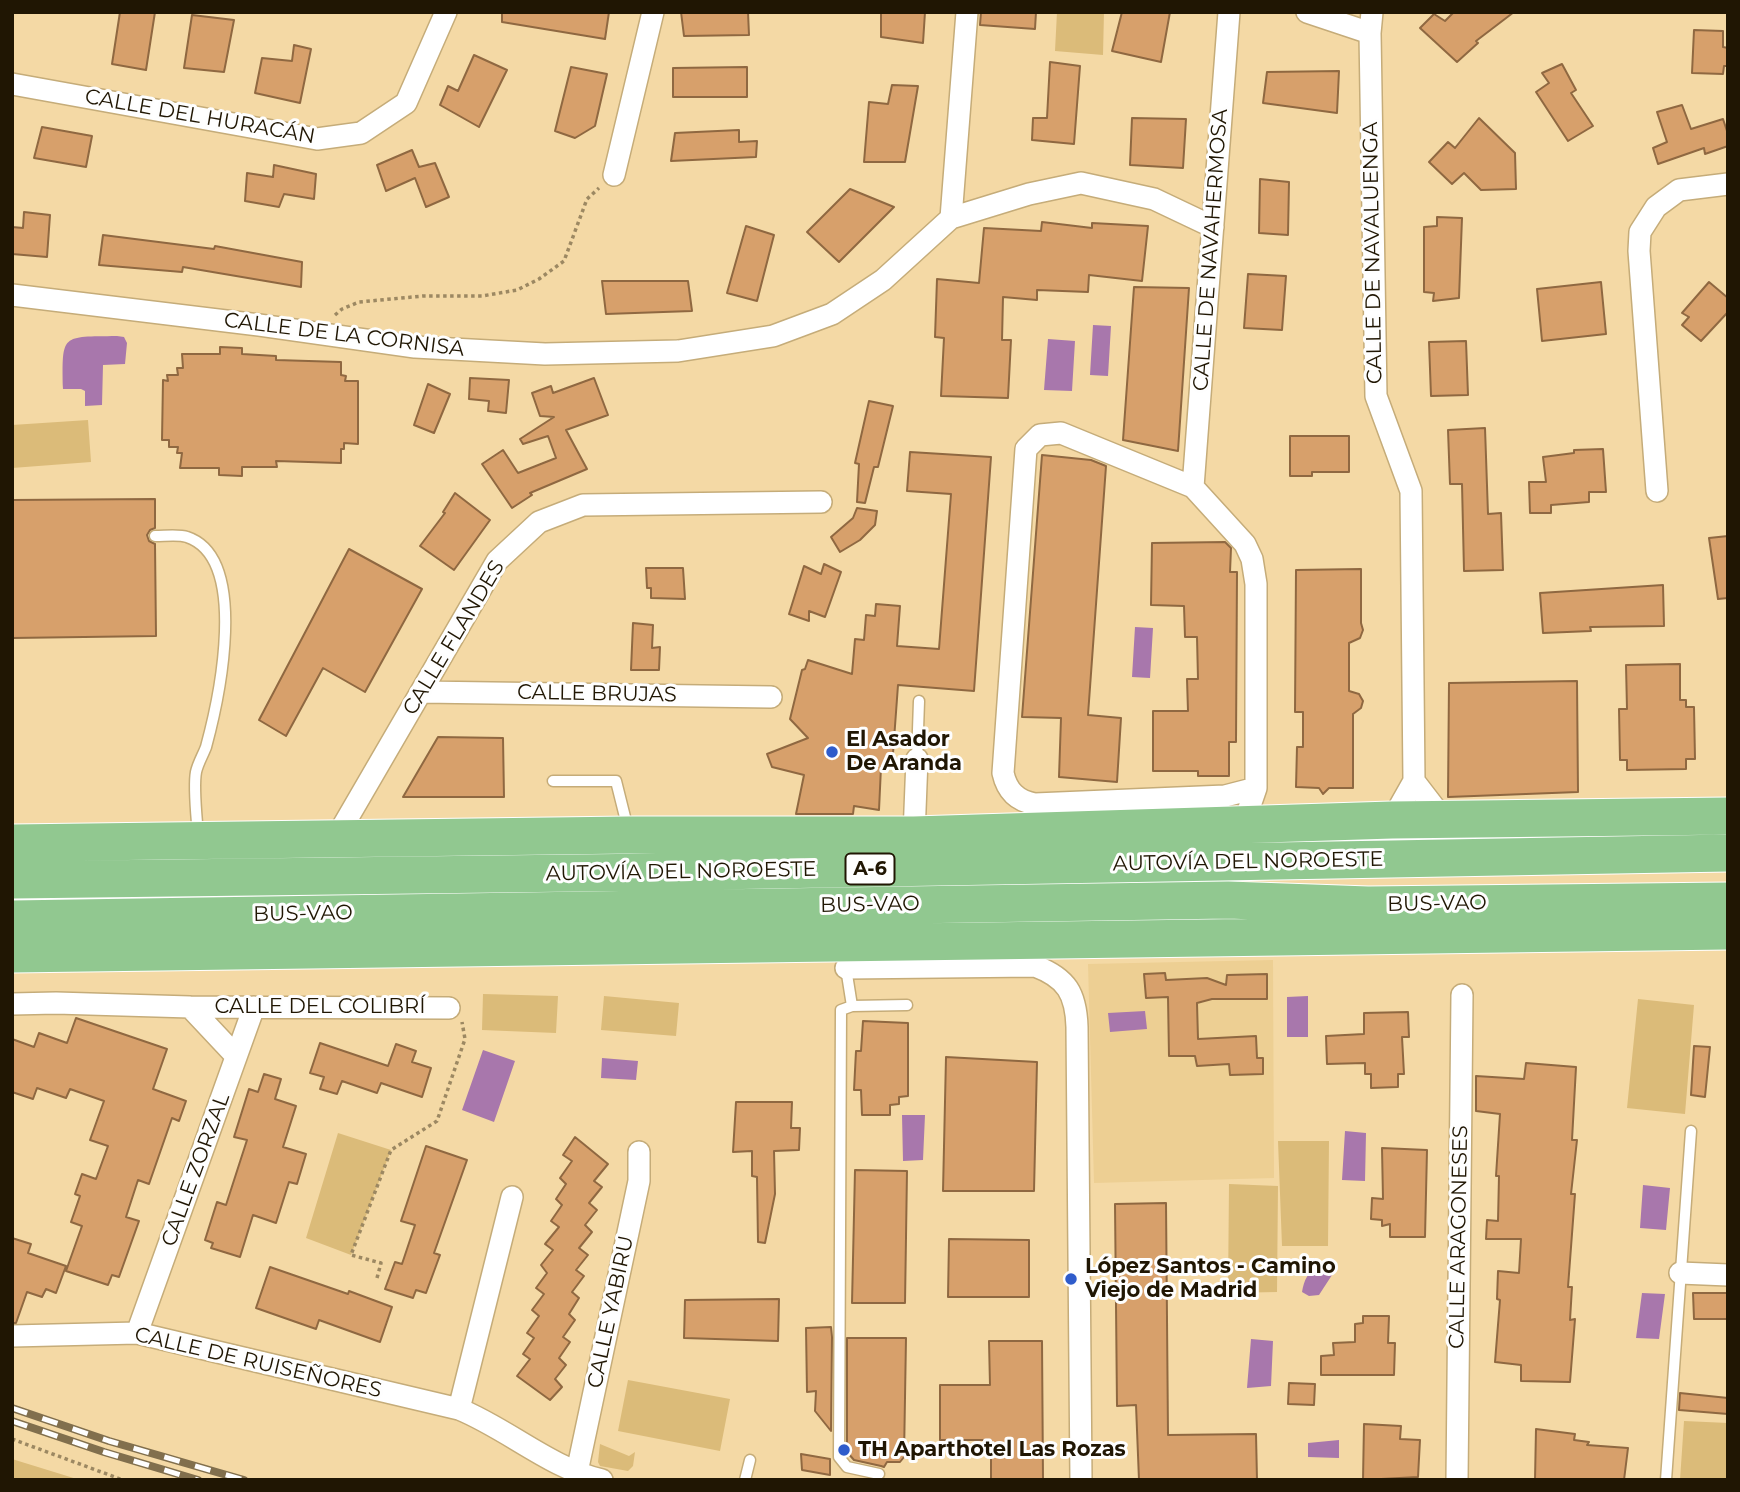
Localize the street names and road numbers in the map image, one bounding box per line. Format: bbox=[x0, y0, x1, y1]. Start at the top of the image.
street label: CALLE DEL HURACÁN bbox=[83, 84, 317, 150]
street label: CALLE DE NAVAHERMOSA bbox=[1189, 108, 1233, 392]
street label: CALLE DE NAVALUENGA bbox=[1358, 122, 1388, 384]
street label: CALLE DE LA CORNISA bbox=[222, 308, 466, 362]
street label: CALLE FLANDES bbox=[398, 556, 510, 720]
street label: CALLE BRUJAS bbox=[517, 680, 677, 708]
street label: AUTOVÍA DEL NOROESTE bbox=[1112, 847, 1384, 877]
road number: A-6 bbox=[846, 854, 894, 884]
street label: AUTOVÍA DEL NOROESTE bbox=[545, 857, 817, 887]
street label: BUS-VAO bbox=[1387, 891, 1487, 917]
street label: BUS-VAO bbox=[820, 892, 920, 918]
street label: BUS-VAO bbox=[253, 901, 353, 927]
street label: CALLE DEL COLIBRÍ bbox=[215, 994, 425, 1020]
street label: CALLE ZORZAL bbox=[157, 1090, 235, 1250]
street label: CALLE ARAGONESES bbox=[1444, 1125, 1474, 1349]
street label: CALLE YABIRU bbox=[583, 1233, 639, 1391]
street label: CALLE DE RUISEÑORES bbox=[132, 1322, 384, 1404]

